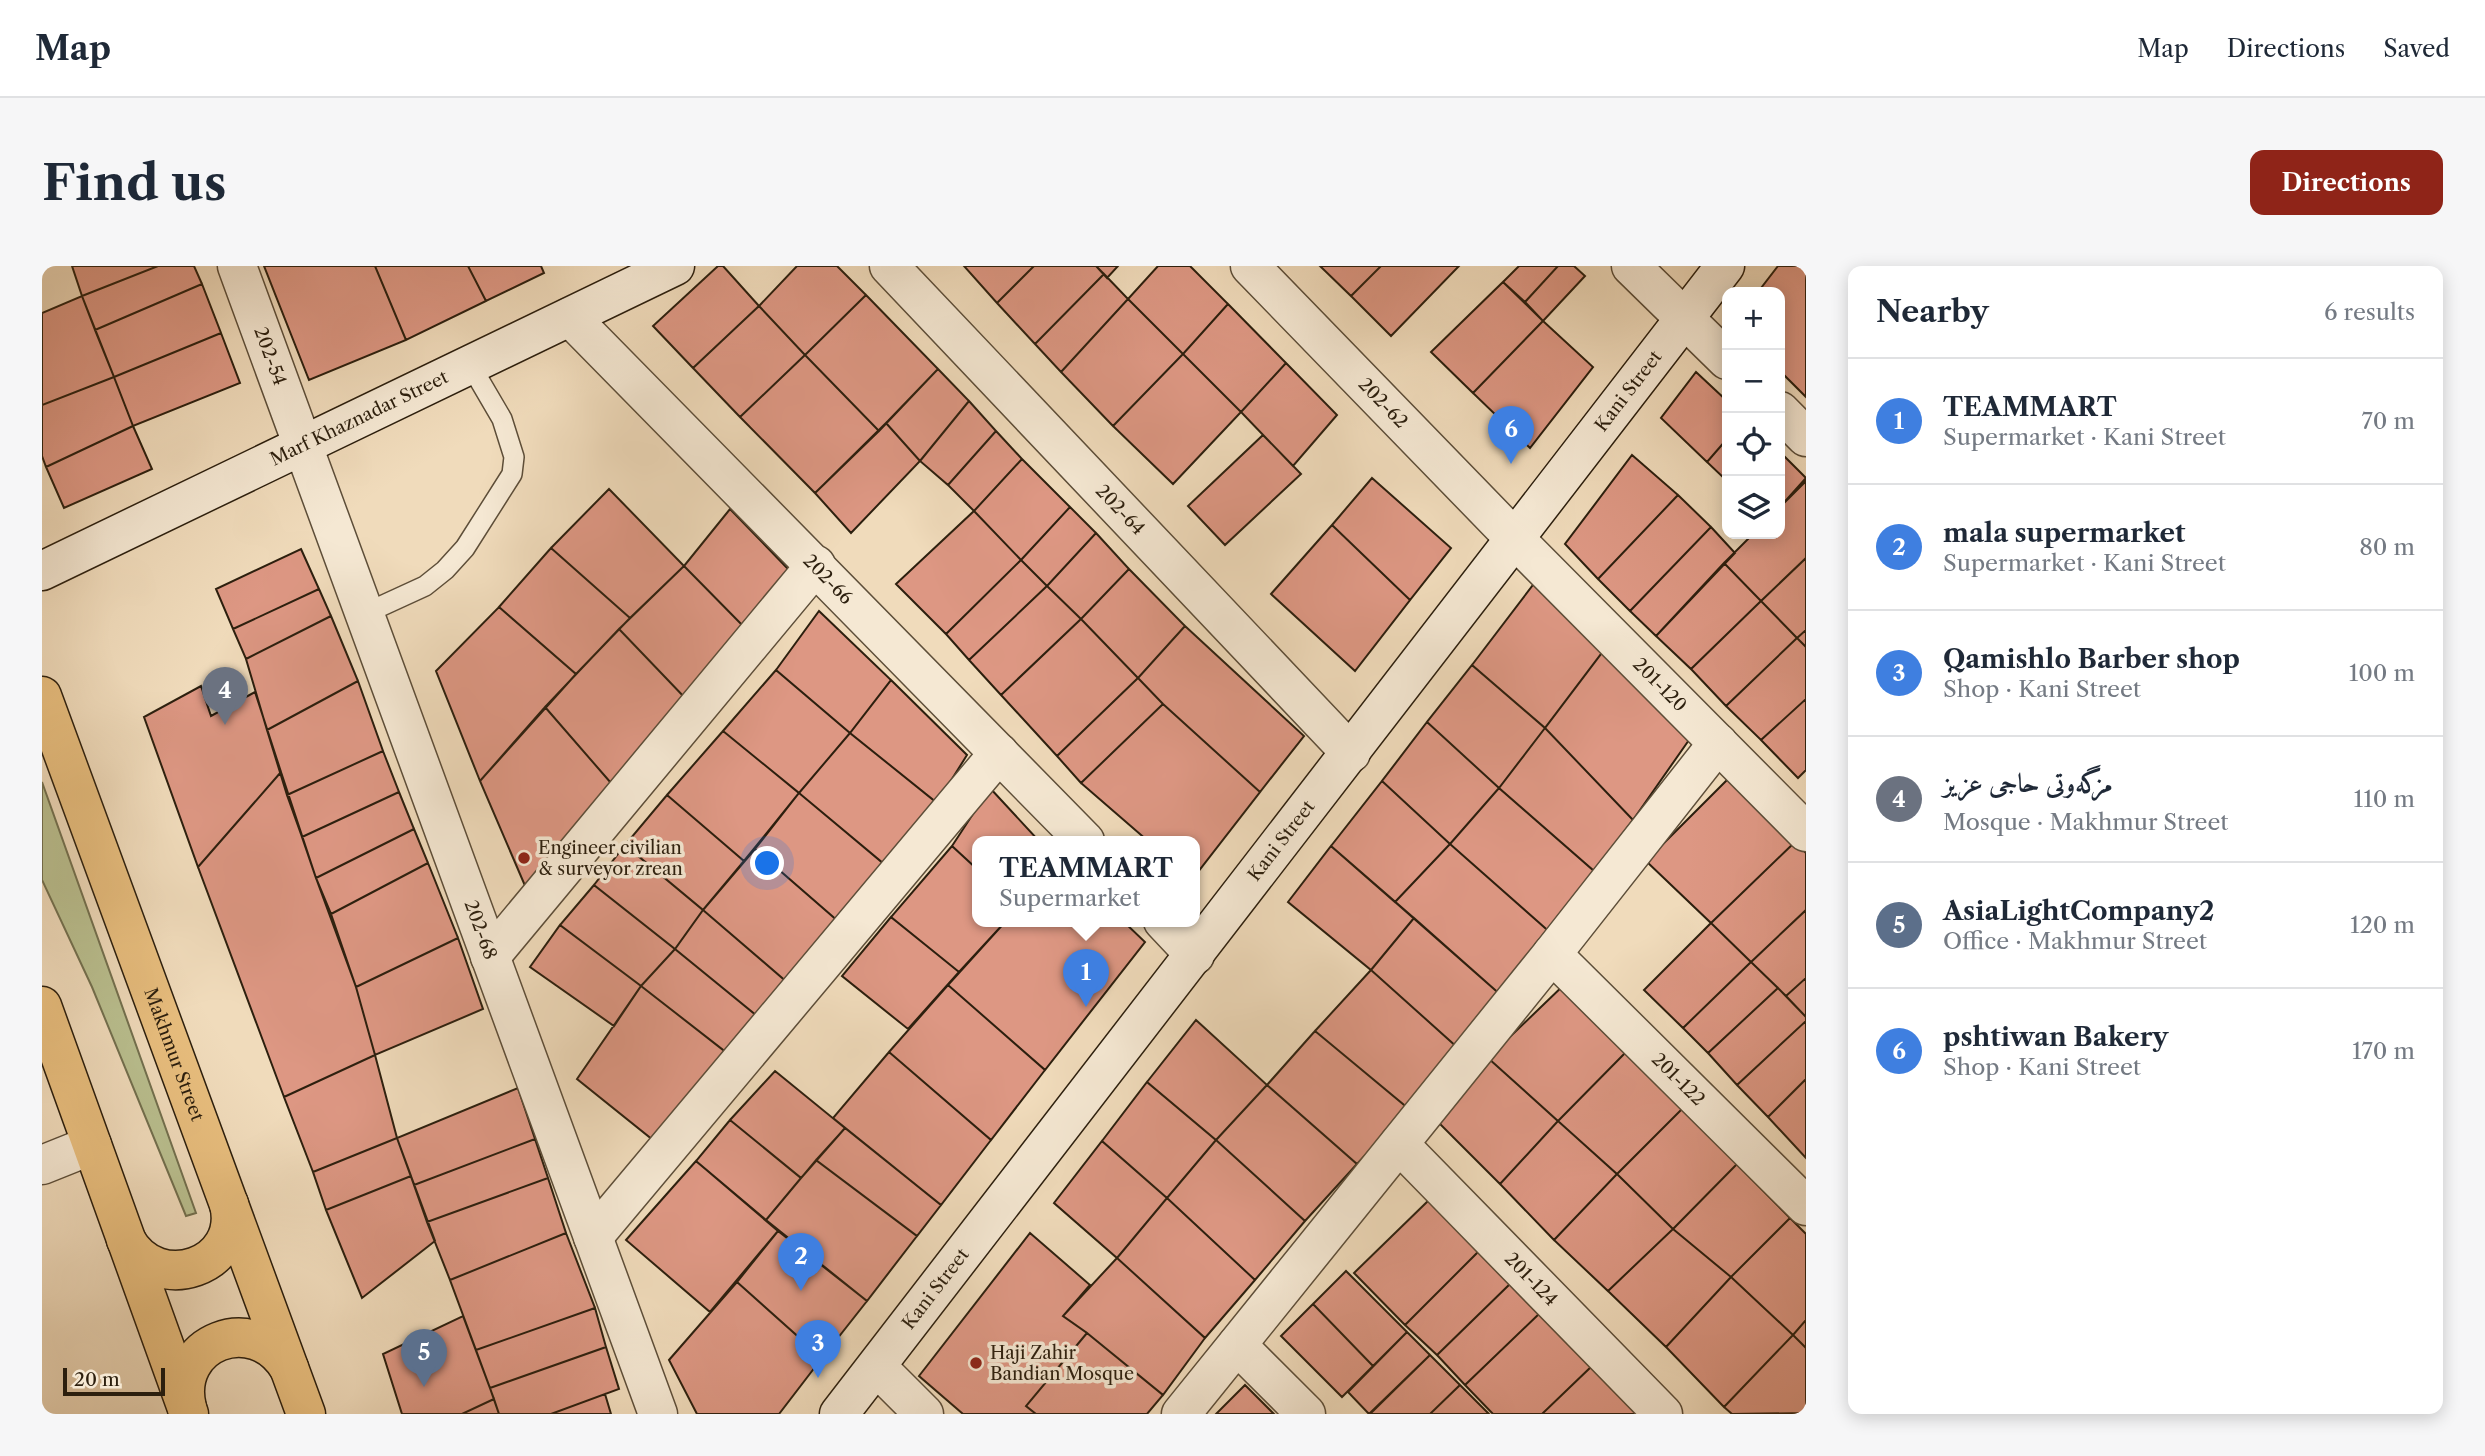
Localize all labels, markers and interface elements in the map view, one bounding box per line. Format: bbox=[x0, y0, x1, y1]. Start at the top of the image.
text: Map bbox=[35, 28, 111, 69]
text: Map bbox=[2137, 34, 2189, 63]
text: Directions bbox=[2227, 34, 2345, 63]
text: Saved bbox=[2383, 34, 2450, 63]
button: Directions bbox=[2250, 150, 2443, 215]
text: Find us bbox=[42, 152, 226, 213]
map controls bbox=[1722, 287, 1785, 539]
button: + bbox=[1722, 287, 1785, 350]
text: Nearby bbox=[1876, 293, 1989, 330]
text: 6 results bbox=[2324, 298, 2415, 326]
street label: 202-54 bbox=[249, 324, 291, 388]
street label: Kani Street bbox=[1590, 346, 1667, 436]
button: − bbox=[1722, 350, 1785, 413]
street label: Marf Khaznadar Street bbox=[267, 366, 452, 470]
street label: 202-62 bbox=[1354, 373, 1412, 433]
text: TEAMMART bbox=[1943, 391, 2117, 423]
pin: 6 bbox=[1488, 406, 1534, 464]
text: 1 bbox=[1894, 407, 1904, 435]
text: 70 m bbox=[2362, 407, 2415, 435]
button: locate bbox=[1722, 413, 1785, 476]
text: Supermarket · Kani Street bbox=[1943, 423, 2226, 451]
button: layers bbox=[1722, 476, 1785, 539]
street label: 202-64 bbox=[1091, 480, 1149, 540]
text: mala supermarket bbox=[1943, 517, 2185, 549]
text: 2 bbox=[1892, 533, 1906, 561]
text: 80 m bbox=[2359, 533, 2415, 561]
text: Supermarket · Kani Street bbox=[1943, 549, 2226, 577]
street label: 202-66 bbox=[799, 550, 857, 609]
text: Qamishlo Barber shop bbox=[1943, 643, 2240, 675]
street label: 201-120 bbox=[1629, 653, 1691, 716]
text: 3 bbox=[1893, 659, 1906, 687]
text: 100 m bbox=[2349, 659, 2415, 687]
pin: 4 bbox=[202, 667, 248, 725]
text: Shop · Kani Street bbox=[1943, 675, 2141, 703]
text: مزگەوتی حاجی عزیز bbox=[1943, 767, 2113, 799]
text: 4 bbox=[1892, 785, 1906, 813]
text: 110 m bbox=[2354, 785, 2415, 813]
street label: Kani Street bbox=[1243, 796, 1320, 886]
text: Mosque · Makhmur Street bbox=[1943, 808, 2228, 836]
popup bbox=[972, 836, 1200, 927]
place label: Engineer civilian & surveyor zrean bbox=[538, 837, 683, 880]
your location bbox=[750, 846, 784, 880]
marker: Engineer civilian & surveyor zrean bbox=[516, 850, 532, 866]
text: TEAMMART bbox=[999, 852, 1173, 884]
text: Supermarket bbox=[999, 884, 1140, 912]
text: AsiaLightCompany2 bbox=[1943, 895, 2214, 927]
street label: 202-68 bbox=[459, 897, 501, 962]
text: 5 bbox=[1893, 911, 1905, 939]
text: 120 m bbox=[2350, 911, 2415, 939]
text: Office · Makhmur Street bbox=[1943, 927, 2207, 955]
pin: 1 bbox=[1063, 949, 1109, 1007]
street label: Makhmur Street bbox=[139, 985, 209, 1125]
text: pshtiwan Bakery bbox=[1943, 1021, 2168, 1053]
text: 6 bbox=[1892, 1037, 1906, 1065]
text: 170 m bbox=[2352, 1037, 2415, 1065]
street label: 201-122 bbox=[1647, 1048, 1709, 1110]
text: Shop · Kani Street bbox=[1943, 1053, 2141, 1081]
pin: 2 bbox=[778, 1233, 824, 1291]
street label: Kani Street bbox=[897, 1244, 974, 1334]
street label: 201-124 bbox=[1500, 1248, 1562, 1310]
pin: 3 bbox=[795, 1320, 841, 1378]
pin: 5 bbox=[401, 1329, 447, 1387]
place label: Haji Zahir Bandian Mosque bbox=[990, 1342, 1134, 1385]
marker: Haji Zahir Bandian Mosque bbox=[968, 1355, 984, 1371]
scale bar bbox=[63, 1365, 164, 1397]
text: 20 m bbox=[74, 1368, 120, 1391]

